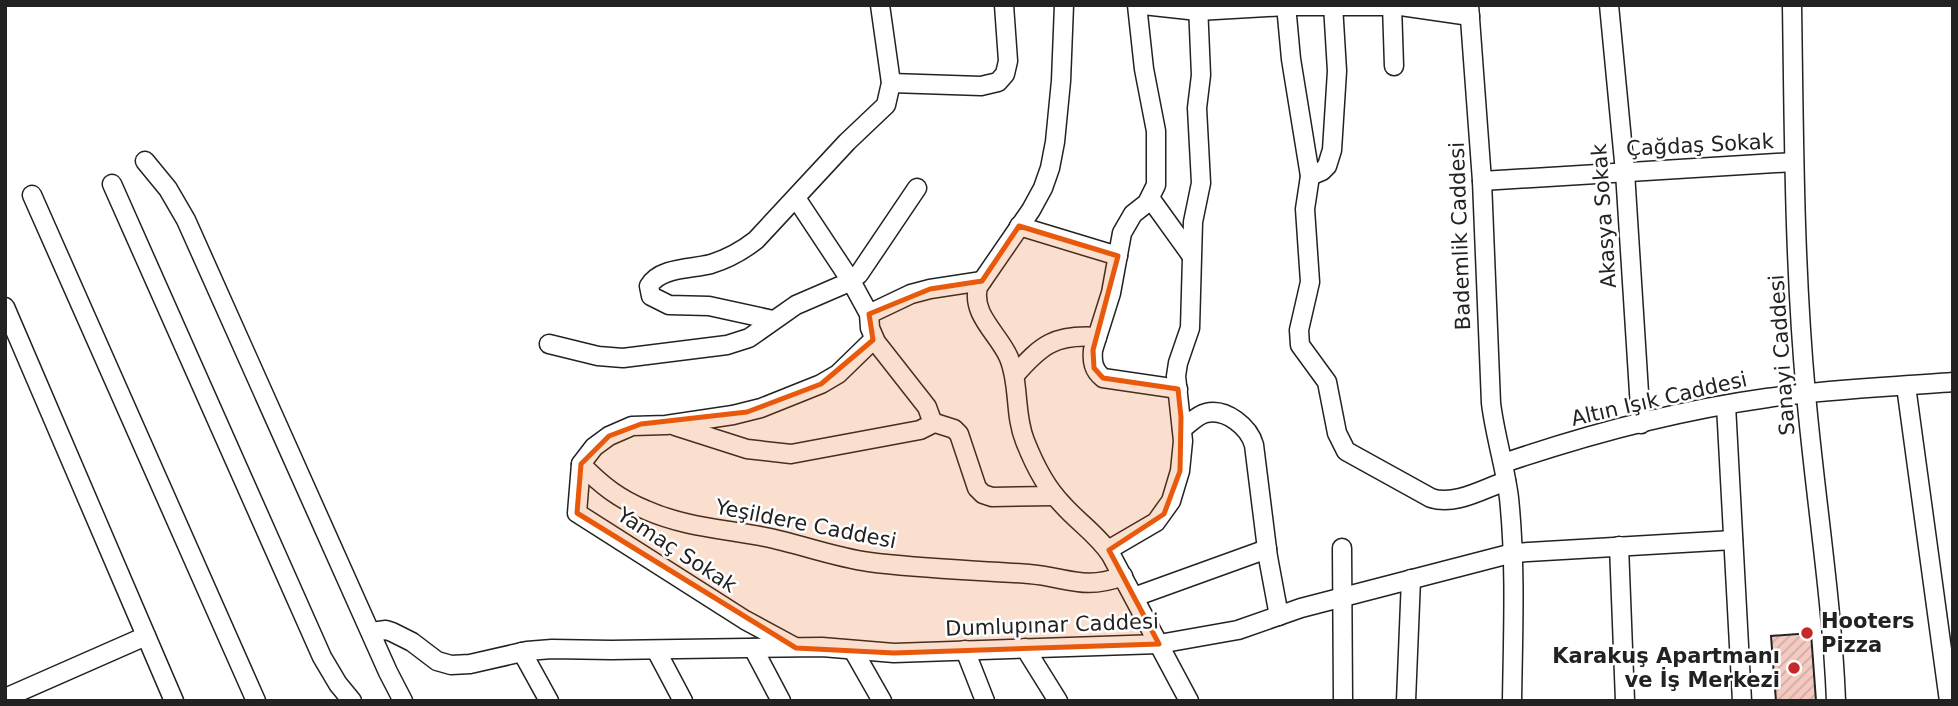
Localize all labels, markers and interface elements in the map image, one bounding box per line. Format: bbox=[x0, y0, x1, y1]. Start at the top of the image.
street label: Çağdaş Sokak bbox=[1626, 129, 1775, 161]
street label: Bademlik Caddesi bbox=[1445, 141, 1475, 331]
street label: Akasya Sokak bbox=[1587, 142, 1621, 289]
street label: Sanayi Caddesi bbox=[1764, 274, 1800, 436]
street label: Altın Işık Caddesi bbox=[1569, 367, 1749, 431]
street label: Yeşildere Caddesi bbox=[713, 495, 898, 553]
street label: Yamaç Sokak bbox=[612, 502, 742, 598]
street label: Dumlupınar Caddesi bbox=[945, 609, 1159, 641]
place label: Hooters Pizza bbox=[1821, 609, 1915, 657]
marker: Hooters Pizza bbox=[1799, 625, 1815, 641]
place label: Karakuş Apartmanı ve İş Merkezi bbox=[1552, 644, 1780, 692]
marker: Karakuş Apartmanı ve İş Merkezi bbox=[1786, 660, 1802, 676]

